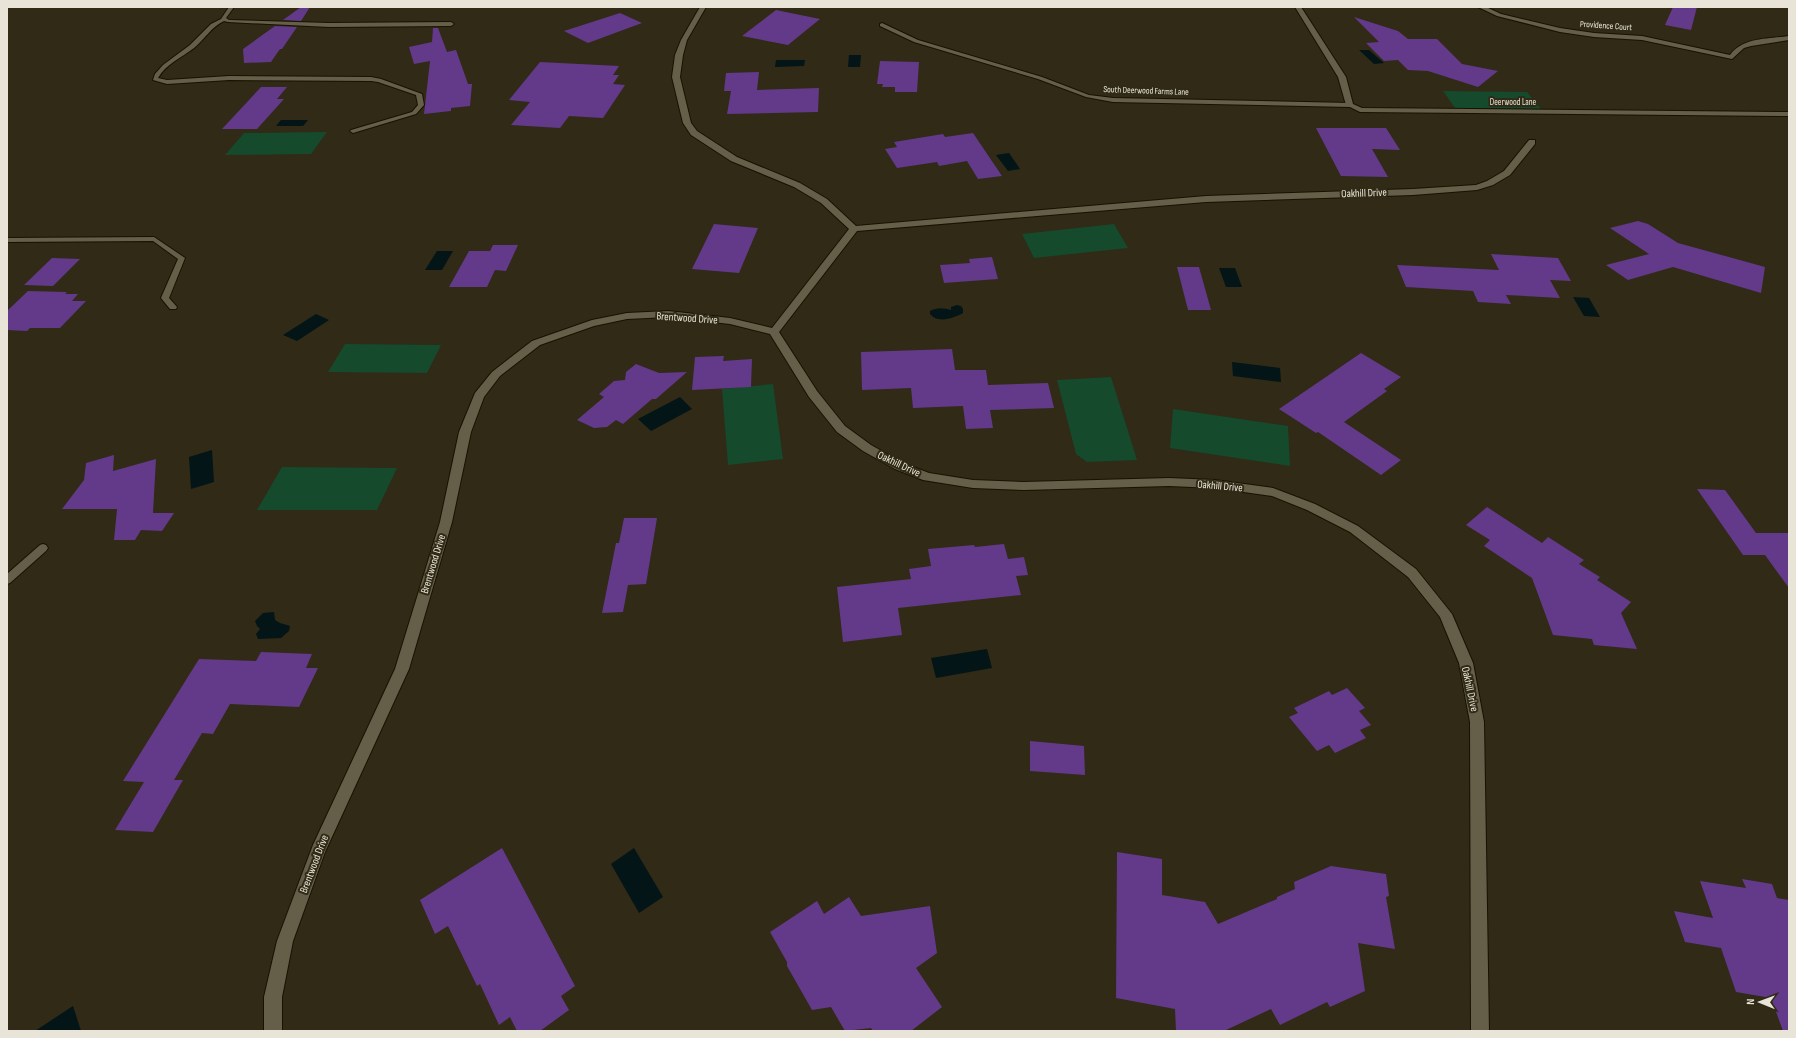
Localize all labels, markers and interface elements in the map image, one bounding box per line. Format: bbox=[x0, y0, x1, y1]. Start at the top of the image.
street label: Providence Court bbox=[1580, 19, 1633, 33]
street label: South Deerwood Farms Lane bbox=[1103, 84, 1189, 98]
street label: Deerwood Lane bbox=[1490, 97, 1537, 108]
street label: Oakhill Drive bbox=[1341, 186, 1387, 200]
street label: Brentwood Drive bbox=[656, 309, 718, 327]
street label: Oakhill Drive bbox=[876, 448, 922, 480]
street label: Oakhill Drive bbox=[1197, 478, 1243, 494]
street label: Brentwood Drive bbox=[418, 533, 448, 595]
street label: Oakhill Drive bbox=[1459, 665, 1481, 713]
street label: Brentwood Drive bbox=[297, 833, 331, 895]
north arrow bbox=[1740, 982, 1780, 1022]
text: N bbox=[1744, 999, 1757, 1005]

